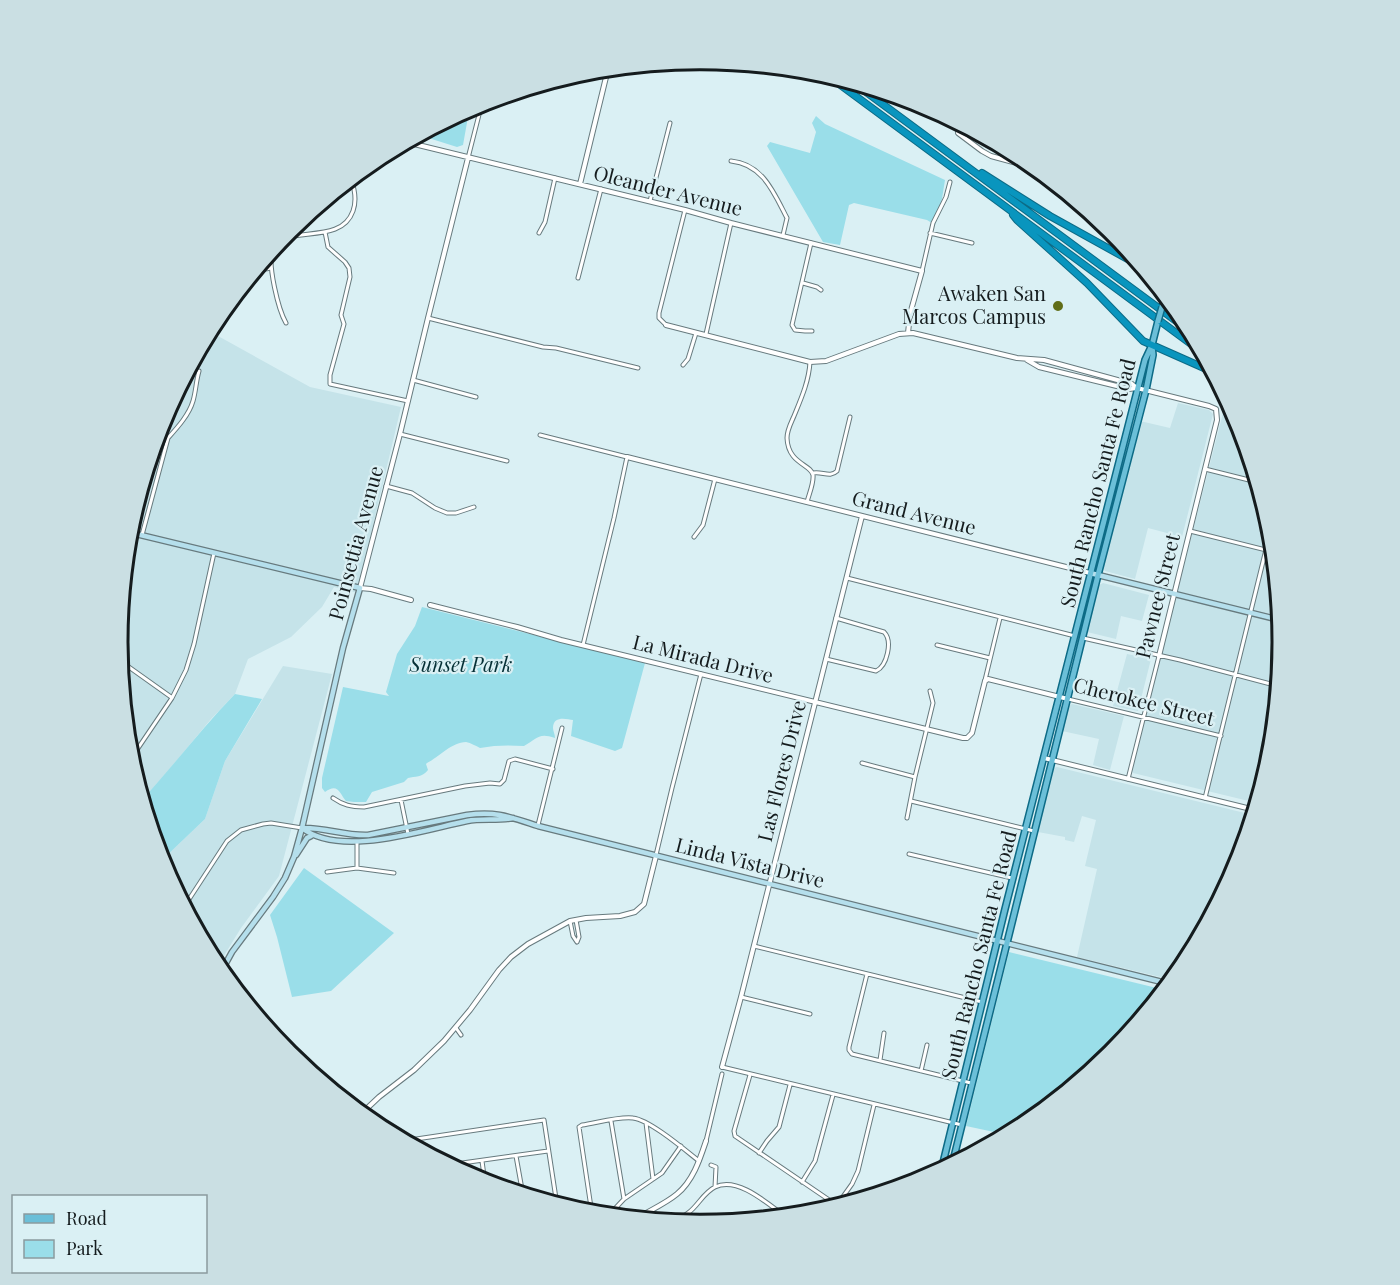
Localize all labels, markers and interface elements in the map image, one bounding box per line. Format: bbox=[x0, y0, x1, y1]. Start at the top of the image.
street label: Oleander Avenue bbox=[591, 158, 746, 221]
place label: Awaken San Marcos Campus bbox=[902, 279, 1046, 329]
marker: Awaken San Marcos Campus bbox=[1051, 299, 1065, 313]
street label: South Rancho Santa Fe Road bbox=[1053, 355, 1141, 610]
street label: Poinsettia Avenue bbox=[321, 463, 388, 623]
street label: Grand Avenue bbox=[850, 483, 979, 540]
street label: Pawnee Street bbox=[1128, 530, 1185, 661]
street label: La Mirada Drive bbox=[630, 627, 776, 688]
park label: Sunset Park bbox=[409, 650, 512, 677]
street label: Cherokee Street bbox=[1071, 670, 1219, 731]
street label: Las Flores Drive bbox=[750, 697, 811, 844]
street label: South Rancho Santa Fe Road bbox=[934, 827, 1022, 1082]
street label: Linda Vista Drive bbox=[673, 830, 828, 893]
legend bbox=[12, 1195, 207, 1273]
text: Road bbox=[66, 1206, 107, 1230]
text: Park bbox=[66, 1236, 103, 1260]

